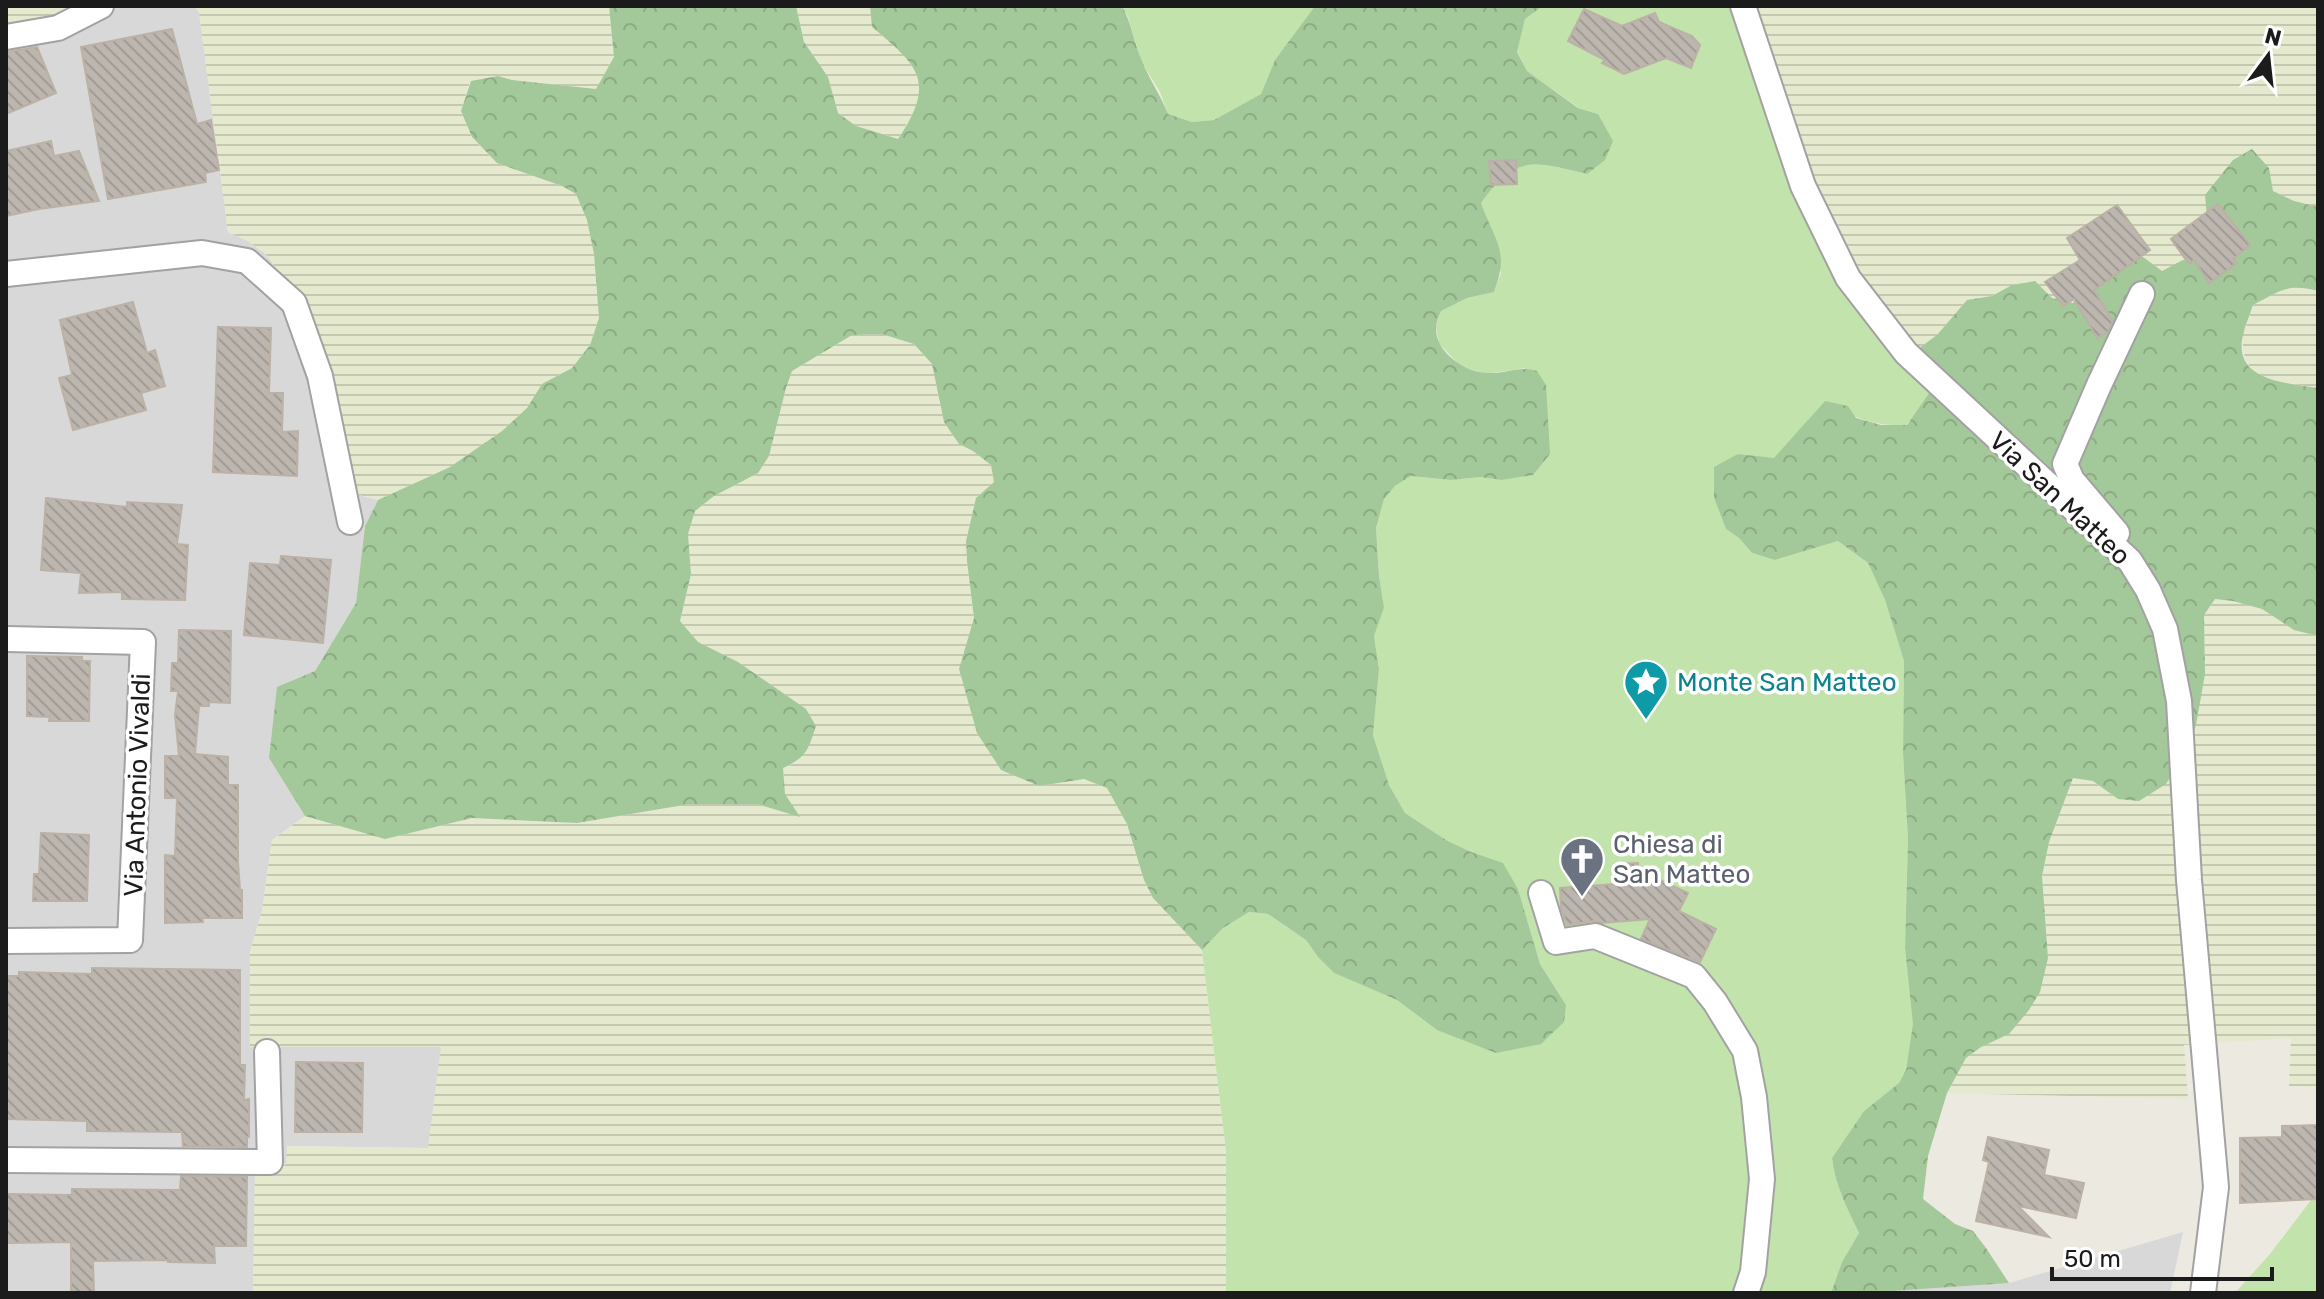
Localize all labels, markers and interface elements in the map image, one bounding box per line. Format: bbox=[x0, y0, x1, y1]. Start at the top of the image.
north arrow bbox=[2228, 16, 2308, 96]
text: N bbox=[2262, 22, 2284, 52]
street label: Via San Matteo bbox=[1983, 425, 2137, 572]
place icon: Monte San Matteo bbox=[1622, 658, 1670, 721]
place label: Monte San Matteo bbox=[1677, 667, 1897, 698]
street label: Via Antonio Vivaldi bbox=[118, 673, 157, 897]
place label: Chiesa di San Matteo bbox=[1613, 829, 1750, 890]
church icon: Chiesa di San Matteo bbox=[1558, 835, 1606, 898]
scale bar bbox=[2052, 1231, 2272, 1281]
text: 50 m bbox=[2064, 1245, 2121, 1273]

